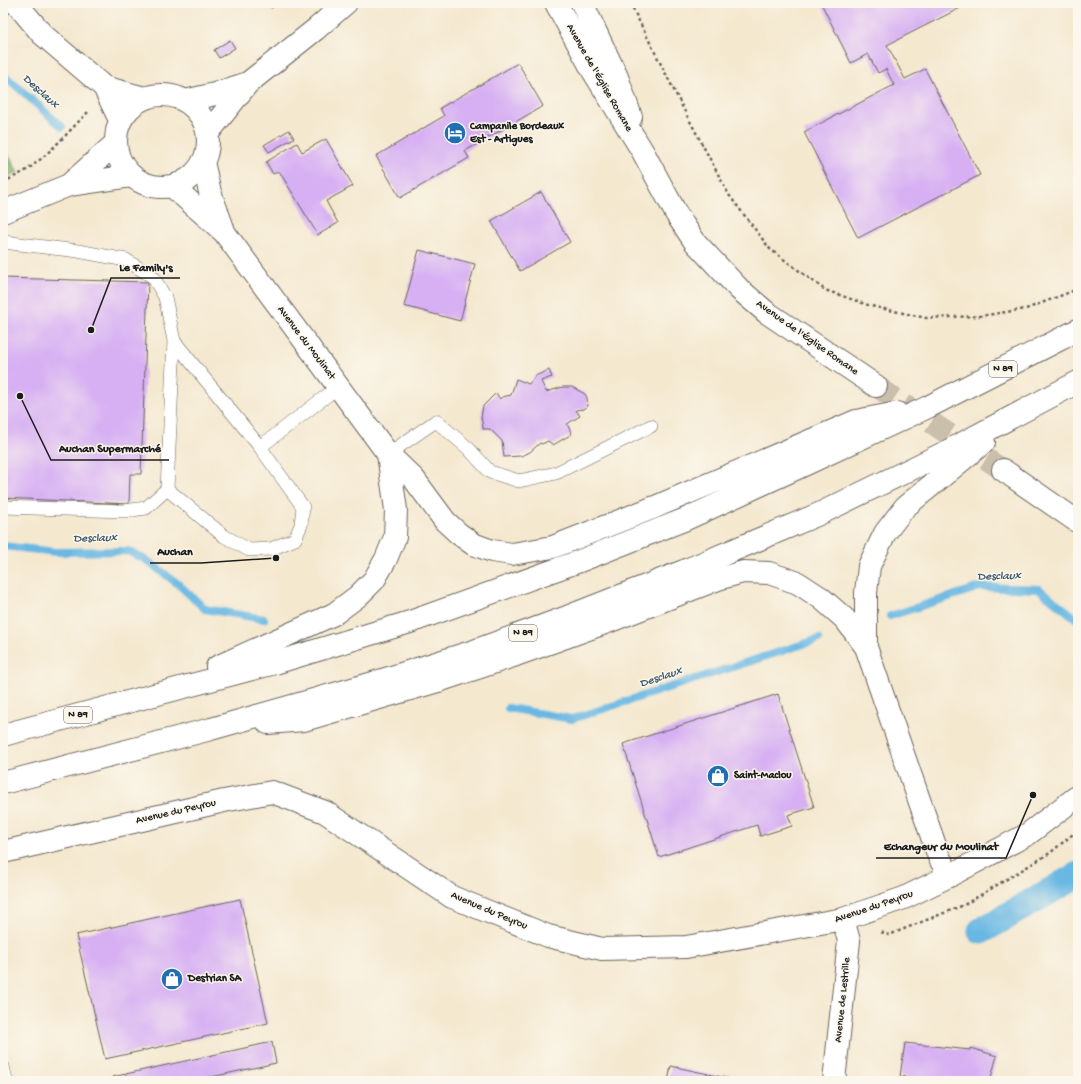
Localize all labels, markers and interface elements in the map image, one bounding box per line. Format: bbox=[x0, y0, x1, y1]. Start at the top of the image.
street label: Avenue de l'Église Romane bbox=[563, 22, 636, 134]
water label: Desclaux bbox=[19, 72, 62, 113]
hotel icon: Campanile Bordeaux Est - Artigues bbox=[442, 120, 468, 146]
place label: Campanile Bordeaux Est - Artigues bbox=[469, 121, 564, 147]
callout: Le Family's bbox=[111, 254, 180, 278]
text: Le Family's bbox=[119, 262, 173, 276]
street label: Avenue de l'Église Romane bbox=[754, 297, 861, 378]
street label: Avenue du Moulinat bbox=[274, 304, 338, 383]
road number: N 89 bbox=[989, 361, 1017, 377]
callout: Auchan Supermarché bbox=[51, 436, 169, 460]
text: Auchan Supermarché bbox=[58, 443, 162, 457]
water label: Desclaux bbox=[73, 532, 119, 546]
callout: Auchan bbox=[150, 539, 201, 563]
text: Auchan bbox=[156, 546, 193, 560]
water label: Desclaux bbox=[977, 570, 1023, 584]
road number: N 89 bbox=[509, 625, 537, 641]
water label: Desclaux bbox=[638, 664, 686, 691]
road number: N 89 bbox=[64, 707, 92, 723]
shop icon: Saint-Maclou bbox=[705, 763, 731, 789]
place label: Saint-Maclou bbox=[734, 769, 792, 782]
street label: Avenue du Peyrou bbox=[135, 797, 217, 827]
callout: Echangeur du Moulinat bbox=[876, 834, 1006, 858]
text: Echangeur du Moulinat bbox=[883, 841, 999, 855]
street label: Avenue du Peyrou bbox=[833, 888, 915, 926]
street label: Avenue du Peyrou bbox=[449, 889, 529, 933]
street label: Avenue de Lestrille bbox=[833, 957, 853, 1043]
shop icon: Destrian SA bbox=[159, 966, 185, 992]
place label: Destrian SA bbox=[187, 972, 243, 985]

